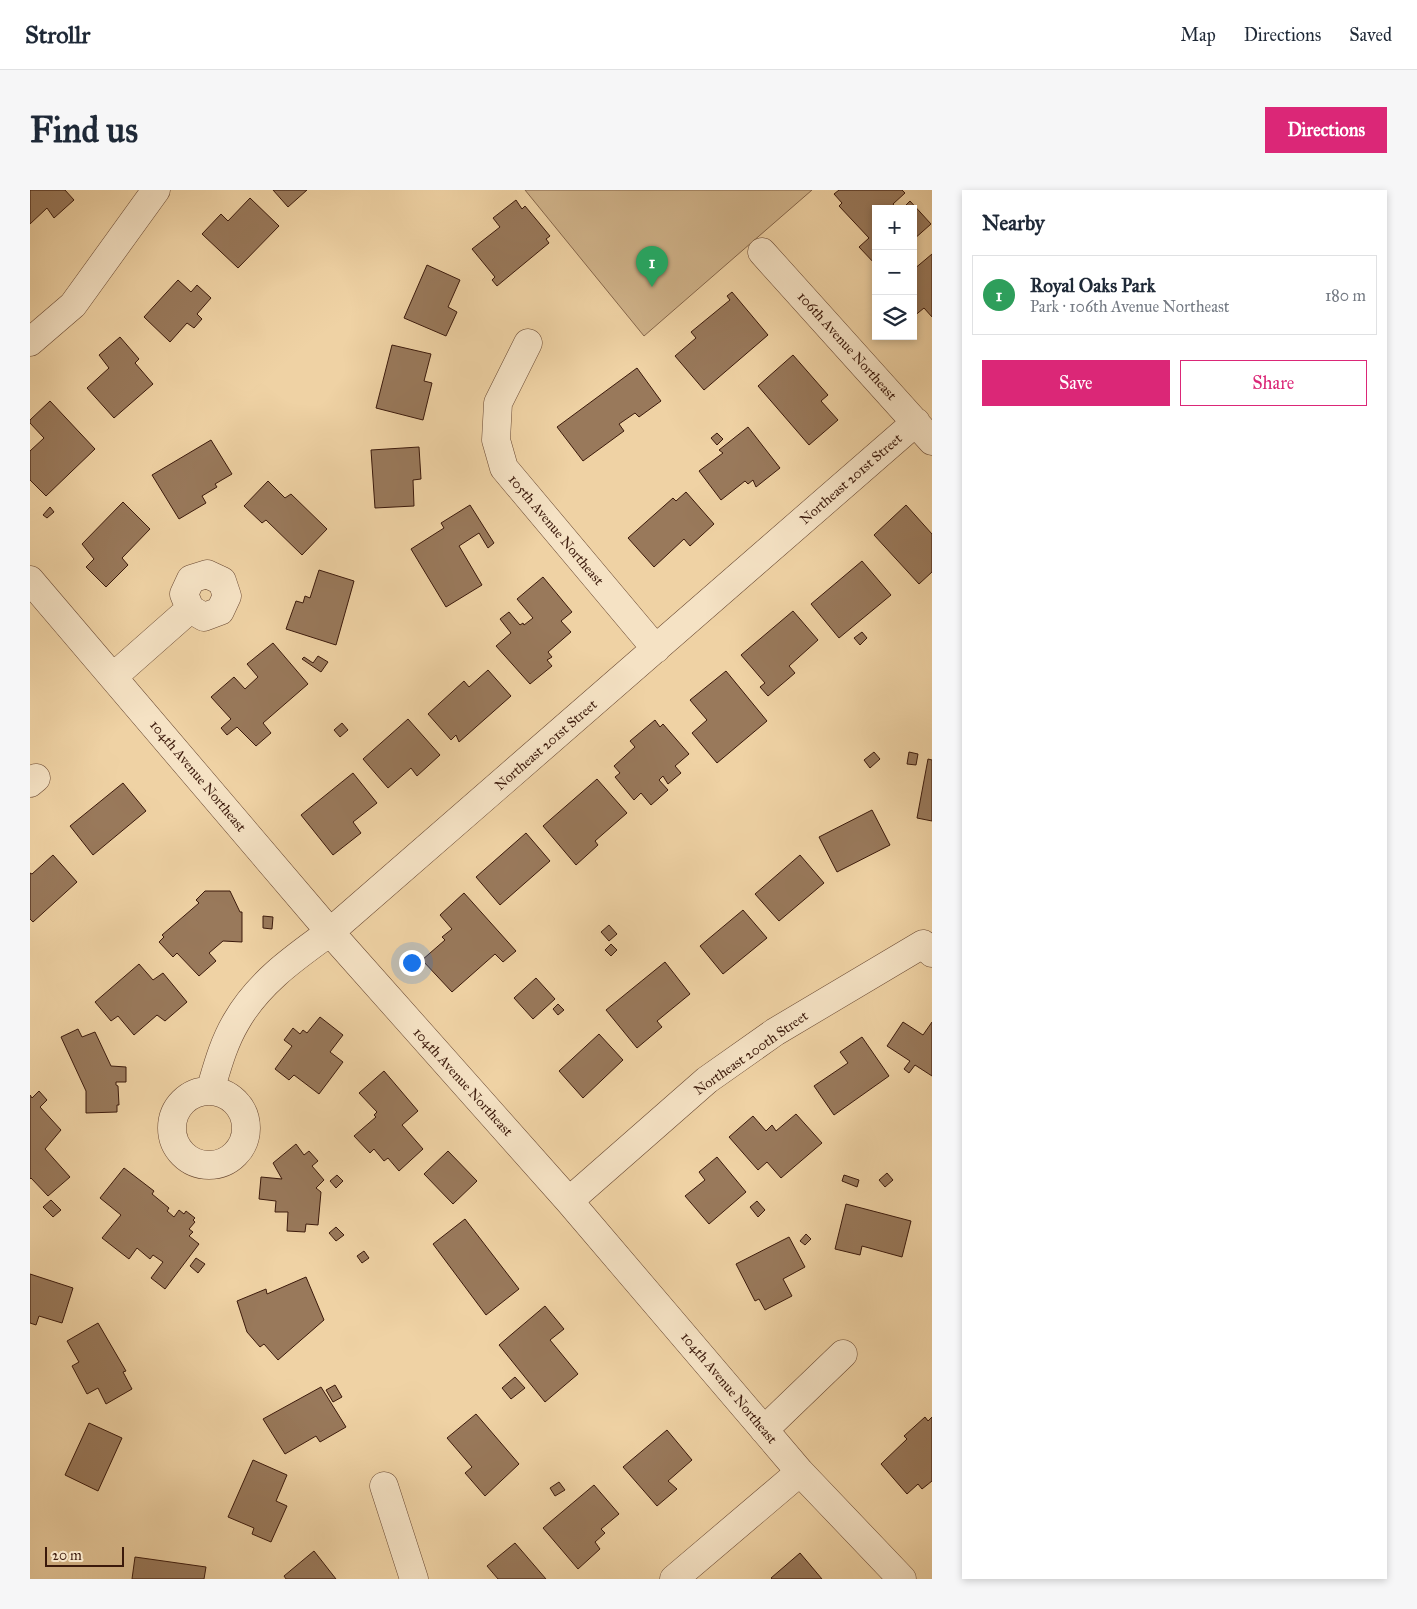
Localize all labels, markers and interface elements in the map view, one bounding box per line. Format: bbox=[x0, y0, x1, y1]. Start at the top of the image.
text: Strollr bbox=[25, 20, 90, 50]
text: Map bbox=[1180, 24, 1216, 46]
text: Directions bbox=[1244, 24, 1321, 46]
text: Saved bbox=[1349, 24, 1392, 46]
button: Directions bbox=[1265, 107, 1387, 153]
text: Find us bbox=[30, 109, 138, 152]
map controls bbox=[872, 205, 917, 340]
button: + bbox=[872, 205, 917, 250]
text: Nearby bbox=[982, 210, 1045, 236]
pin: 1 bbox=[636, 246, 668, 287]
button: − bbox=[872, 250, 917, 295]
text: Royal Oaks Park bbox=[1030, 274, 1156, 297]
text: 1 bbox=[996, 286, 1002, 305]
text: 180 m bbox=[1325, 286, 1366, 305]
street label: 106th Avenue Northeast bbox=[794, 288, 900, 404]
button: layers bbox=[872, 295, 917, 340]
text: Park · 106th Avenue Northeast bbox=[1030, 297, 1229, 316]
button: Save bbox=[982, 360, 1170, 406]
button: Share bbox=[1180, 360, 1367, 406]
street label: Northeast 201st Street bbox=[796, 430, 906, 528]
street label: 105th Avenue Northeast bbox=[505, 471, 607, 589]
street label: Northeast 201st Street bbox=[491, 696, 601, 794]
street label: 104th Avenue Northeast bbox=[146, 717, 250, 835]
your location bbox=[399, 950, 425, 976]
street label: Northeast 200th Street bbox=[691, 1007, 811, 1099]
street label: 104th Avenue Northeast bbox=[410, 1024, 516, 1140]
street label: 104th Avenue Northeast bbox=[677, 1329, 781, 1447]
scale bar bbox=[45, 1544, 124, 1567]
text: 20 m bbox=[52, 1547, 82, 1564]

